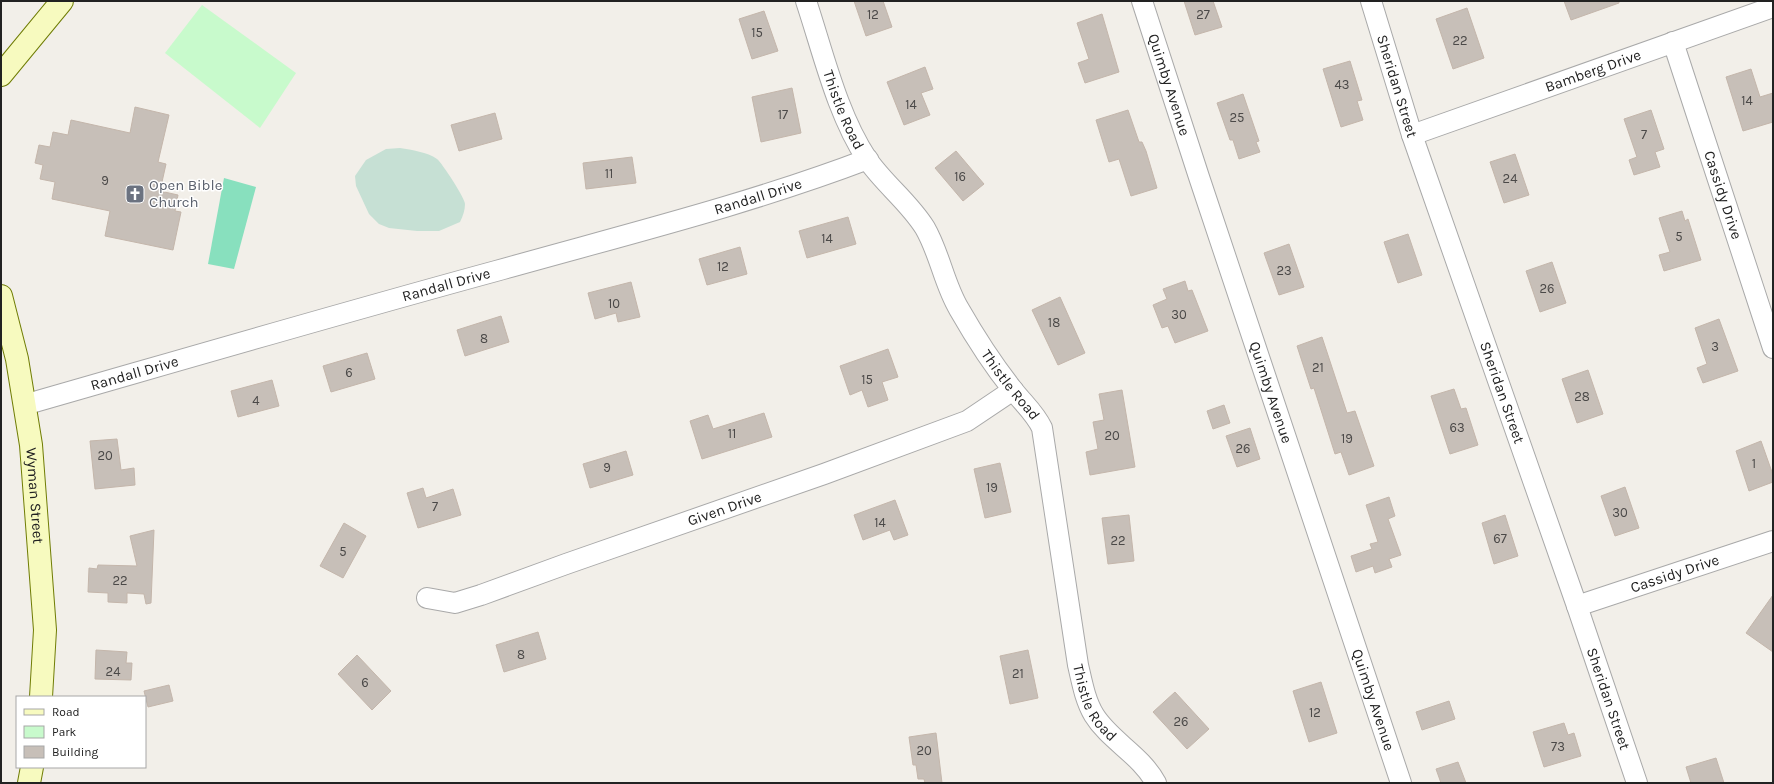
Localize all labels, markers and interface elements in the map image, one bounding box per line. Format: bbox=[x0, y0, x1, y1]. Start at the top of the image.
house number: 12 bbox=[867, 7, 879, 22]
house number: 27 bbox=[1196, 7, 1210, 22]
house number: 15 bbox=[751, 25, 763, 40]
street label: Quimby Avenue bbox=[1144, 31, 1194, 138]
street label: Sheridan Street bbox=[1373, 32, 1421, 140]
house number: 22 bbox=[1452, 33, 1468, 48]
street label: Bamberg Drive bbox=[1543, 46, 1643, 96]
street label: Thistle Road bbox=[819, 68, 868, 153]
house number: 43 bbox=[1335, 77, 1349, 92]
house number: 14 bbox=[1741, 93, 1753, 108]
house number: 14 bbox=[905, 97, 917, 112]
house number: 17 bbox=[778, 107, 788, 122]
house number: 25 bbox=[1230, 110, 1244, 125]
house number: 7 bbox=[1641, 127, 1647, 142]
street label: Cassidy Drive bbox=[1700, 148, 1746, 242]
house number: 11 bbox=[605, 166, 613, 181]
house number: 16 bbox=[954, 169, 966, 184]
house number: 24 bbox=[1503, 171, 1517, 186]
house number: 9 bbox=[101, 173, 109, 188]
street label: Randall Drive bbox=[712, 174, 804, 219]
place label: Open Bible Church bbox=[149, 176, 222, 211]
church icon: Open Bible Church bbox=[124, 183, 146, 205]
house number: 5 bbox=[1675, 229, 1683, 244]
house number: 14 bbox=[821, 231, 833, 246]
house number: 12 bbox=[717, 259, 729, 274]
house number: 23 bbox=[1276, 263, 1292, 278]
street label: Randall Drive bbox=[400, 264, 492, 305]
house number: 26 bbox=[1540, 281, 1554, 296]
house number: 10 bbox=[608, 296, 620, 311]
house number: 30 bbox=[1171, 307, 1187, 322]
house number: 18 bbox=[1048, 315, 1060, 330]
house number: 8 bbox=[480, 331, 488, 346]
street label: Quimby Avenue bbox=[1245, 339, 1296, 446]
street label: Sheridan Street bbox=[1476, 339, 1528, 446]
house number: 3 bbox=[1711, 339, 1719, 354]
street label: Thistle Road bbox=[977, 346, 1044, 424]
street label: Randall Drive bbox=[88, 352, 181, 394]
house number: 21 bbox=[1312, 360, 1324, 375]
house number: 6 bbox=[345, 365, 353, 380]
house number: 15 bbox=[861, 372, 873, 387]
house number: 28 bbox=[1574, 389, 1590, 404]
house number: 4 bbox=[252, 393, 260, 408]
house number: 63 bbox=[1449, 420, 1465, 435]
house number: 11 bbox=[728, 426, 736, 441]
house number: 20 bbox=[1104, 428, 1120, 443]
house number: 19 bbox=[1341, 431, 1353, 446]
house number: 26 bbox=[1236, 441, 1250, 456]
street label: Wyman Street bbox=[22, 447, 47, 545]
house number: 20 bbox=[97, 448, 113, 463]
house number: 1 bbox=[1752, 456, 1756, 471]
house number: 9 bbox=[603, 460, 611, 475]
house number: 19 bbox=[986, 480, 998, 495]
street label: Given Drive bbox=[685, 488, 764, 530]
house number: 7 bbox=[432, 499, 438, 514]
house number: 30 bbox=[1612, 505, 1628, 520]
house number: 14 bbox=[874, 515, 886, 530]
house number: 67 bbox=[1493, 531, 1507, 546]
house number: 22 bbox=[1110, 533, 1126, 548]
house number: 5 bbox=[339, 544, 347, 559]
street label: Cassidy Drive bbox=[1628, 551, 1721, 597]
house number: 22 bbox=[112, 573, 128, 588]
street label: Sheridan Street bbox=[1583, 645, 1634, 752]
street label: Quimby Avenue bbox=[1348, 646, 1399, 753]
house number: 8 bbox=[517, 647, 525, 662]
street label: Thistle Road bbox=[1069, 662, 1121, 745]
house number: 24 bbox=[106, 664, 120, 679]
house number: 21 bbox=[1012, 666, 1024, 681]
house number: 6 bbox=[361, 675, 369, 690]
legend bbox=[16, 696, 146, 768]
text: Road bbox=[52, 705, 80, 719]
house number: 12 bbox=[1309, 705, 1321, 720]
house number: 26 bbox=[1174, 714, 1188, 729]
text: Park bbox=[52, 725, 77, 739]
house number: 73 bbox=[1551, 739, 1565, 754]
house number: 20 bbox=[916, 743, 932, 758]
text: Building bbox=[52, 745, 99, 759]

